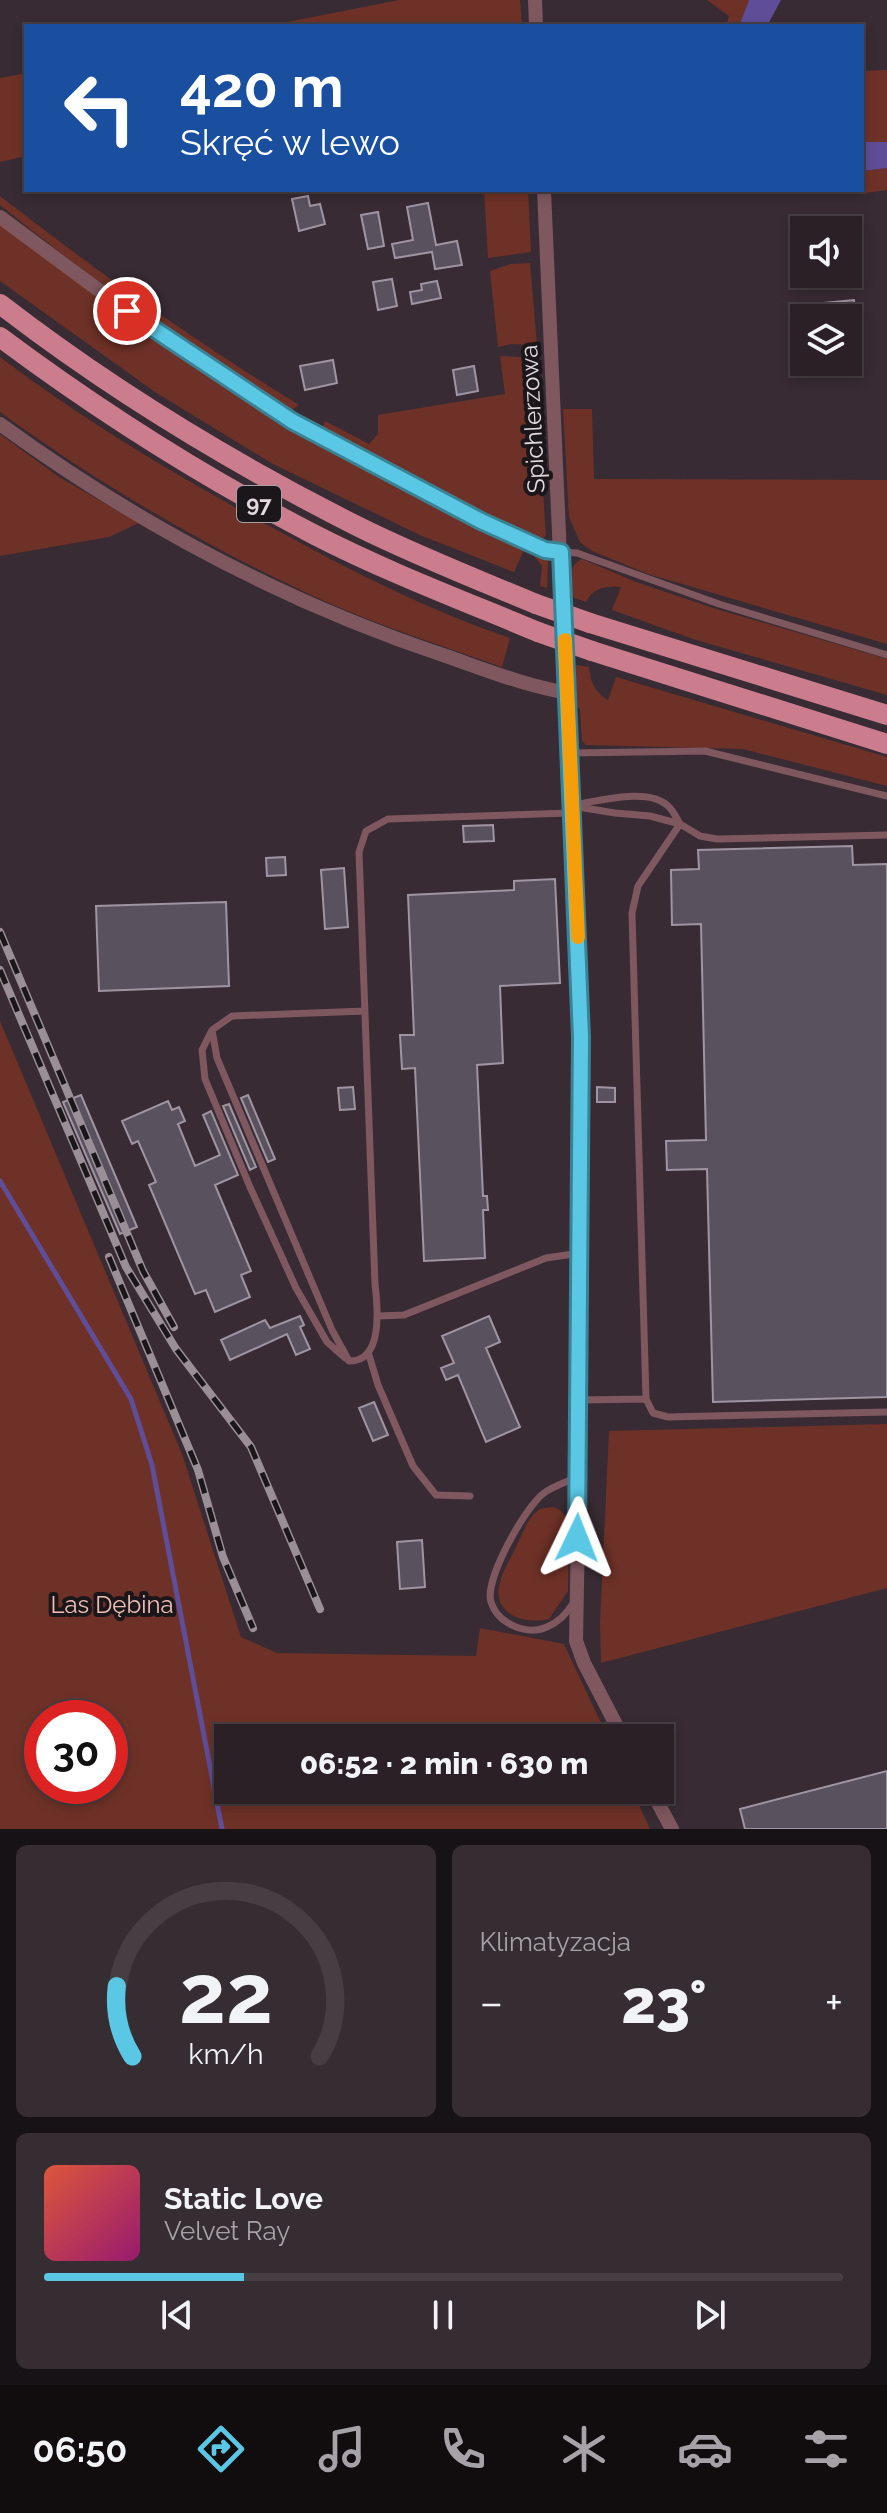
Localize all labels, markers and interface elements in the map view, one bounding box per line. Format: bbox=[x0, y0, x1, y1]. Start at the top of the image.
text: 420 m bbox=[180, 54, 344, 120]
icon: left bbox=[48, 56, 152, 160]
text: Skręć w lewo bbox=[180, 121, 400, 163]
map controls bbox=[790, 216, 862, 376]
button: sound bbox=[790, 216, 862, 288]
pin bbox=[93, 277, 161, 345]
icon: arrive bbox=[105, 289, 149, 333]
button: layers bbox=[790, 304, 862, 376]
street label: Spichlerzowa bbox=[514, 344, 551, 494]
road number: 97 bbox=[237, 486, 281, 522]
position arrow bbox=[535, 1496, 619, 1580]
park label: Las Dębina bbox=[50, 1590, 174, 1619]
speed limit sign: 30 bbox=[24, 1700, 128, 1804]
text: 06:52 · 2 min · 630 m bbox=[300, 1746, 588, 1781]
text: Klimatyzacja bbox=[480, 1927, 631, 1957]
text: 22 bbox=[179, 1945, 273, 2042]
text: 23° bbox=[621, 1967, 707, 2037]
text: − bbox=[480, 1977, 503, 2028]
text: + bbox=[825, 1977, 843, 2028]
text: km/h bbox=[188, 2037, 263, 2071]
text: Static Love bbox=[164, 2181, 323, 2216]
text: Velvet Ray bbox=[164, 2216, 290, 2246]
icon: previous bbox=[155, 2293, 199, 2337]
icon: pause bbox=[421, 2293, 465, 2337]
icon: next bbox=[688, 2293, 732, 2337]
icon: directions bbox=[193, 2421, 249, 2477]
icon: music bbox=[314, 2421, 370, 2477]
icon: phone bbox=[435, 2421, 491, 2477]
icon: climate bbox=[556, 2421, 612, 2477]
icon: car bbox=[677, 2421, 733, 2477]
icon: filters bbox=[798, 2421, 854, 2477]
text: 06:50 bbox=[33, 2428, 127, 2470]

